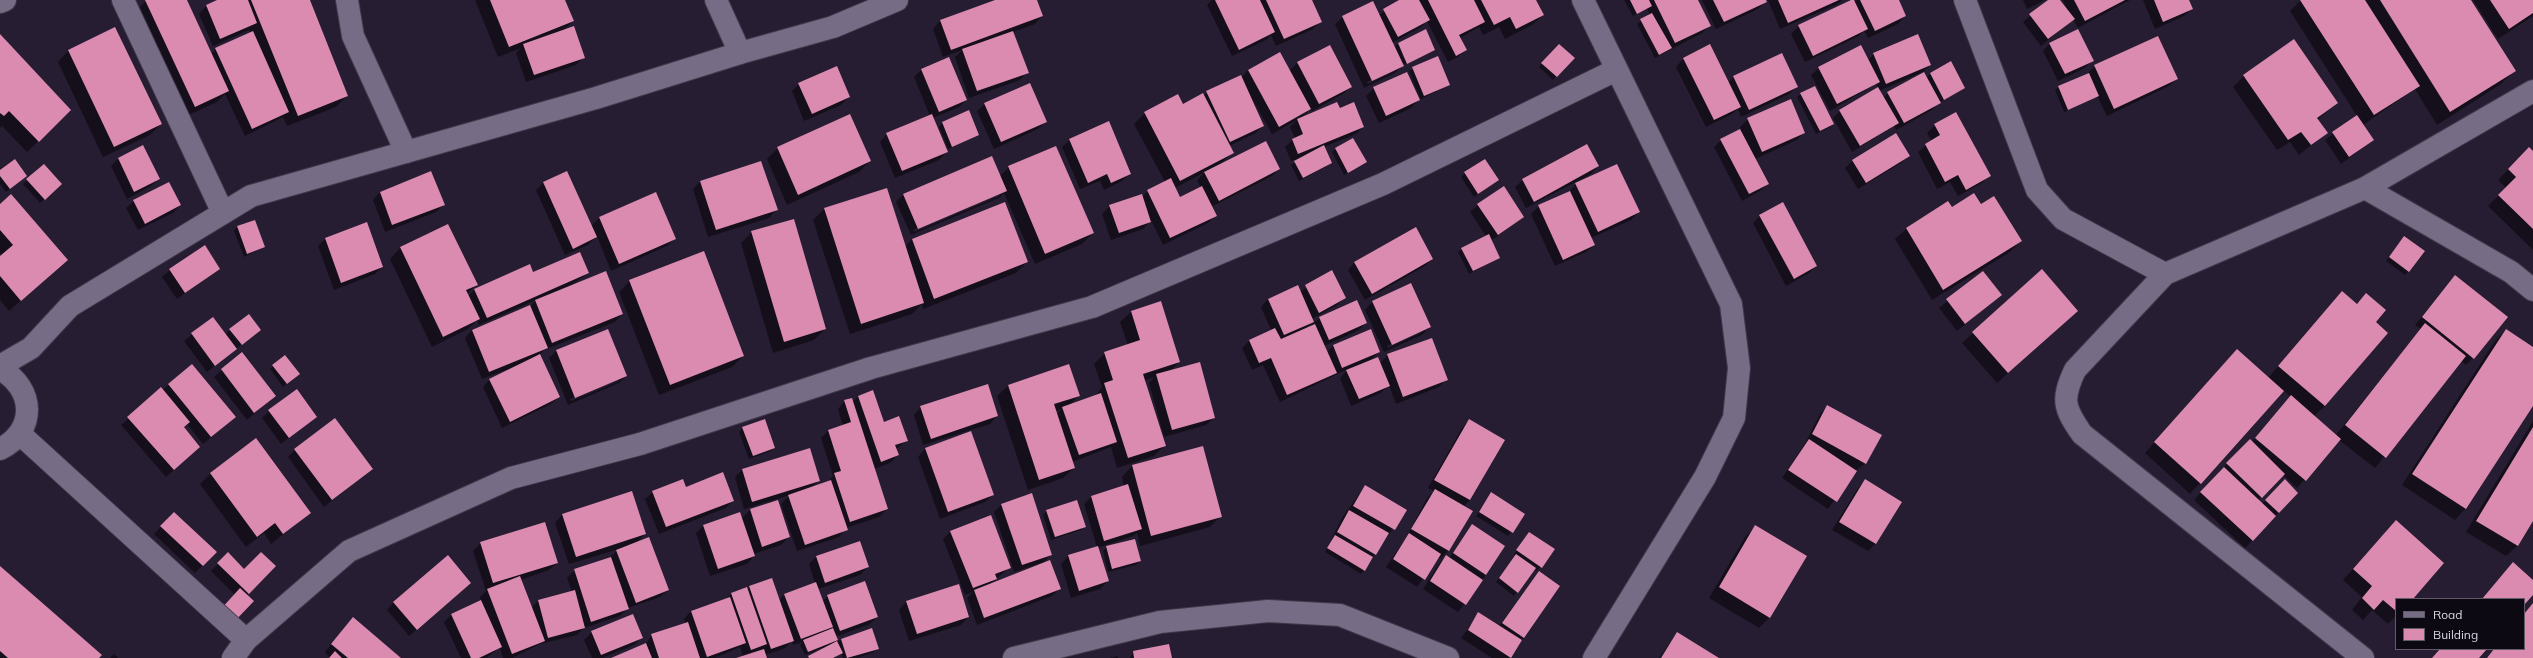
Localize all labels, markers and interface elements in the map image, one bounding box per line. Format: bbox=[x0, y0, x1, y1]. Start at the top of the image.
legend bbox=[2395, 598, 2525, 650]
text: Road bbox=[2433, 607, 2462, 622]
text: Building bbox=[2433, 627, 2478, 642]

